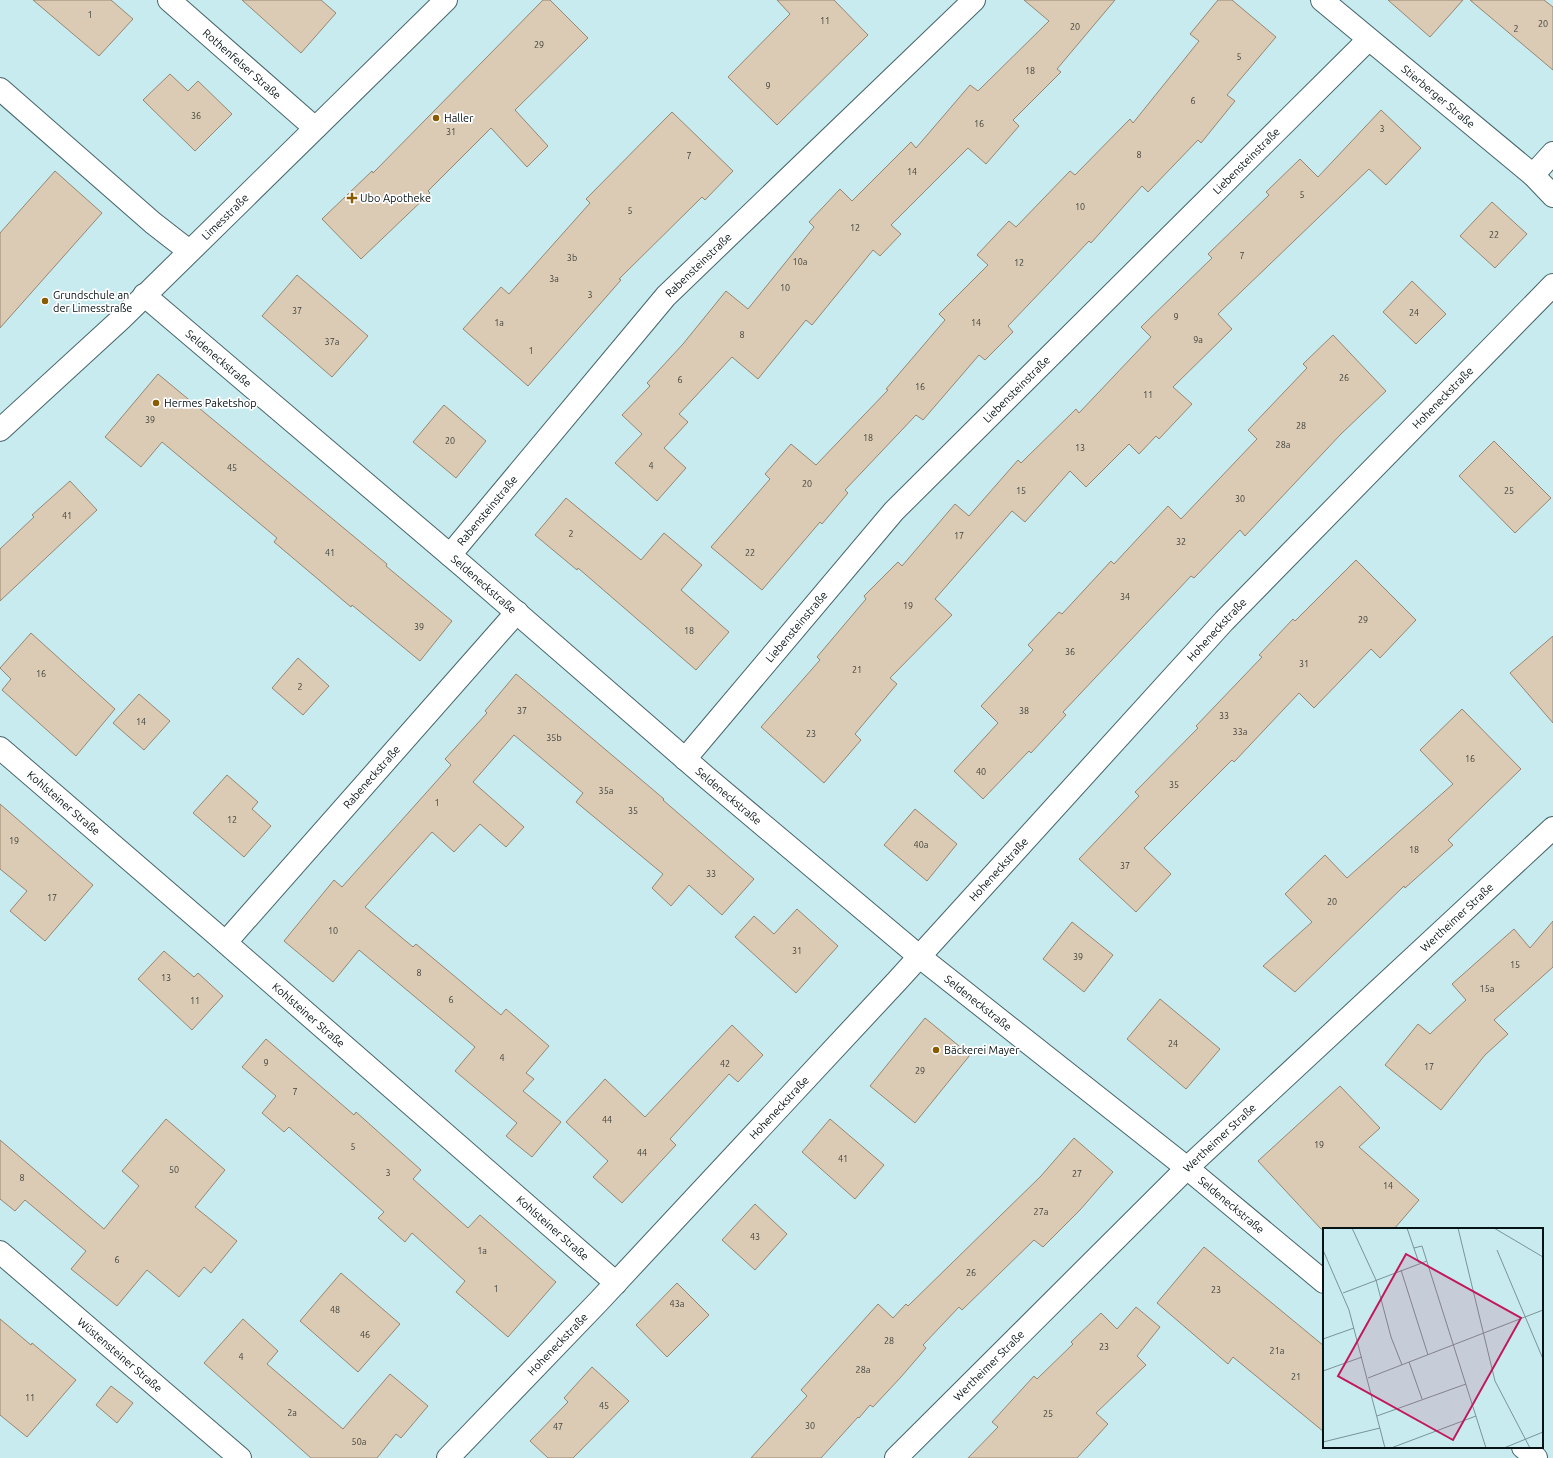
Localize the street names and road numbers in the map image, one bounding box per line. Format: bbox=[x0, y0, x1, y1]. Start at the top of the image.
street label: Rothenfelser Straße bbox=[201, 27, 283, 101]
street label: Stierberger Straße bbox=[1399, 63, 1477, 130]
street label: Liebensteinstraße bbox=[1211, 125, 1282, 197]
street label: Limesstraße bbox=[199, 191, 251, 242]
street label: Rabensteinstraße bbox=[663, 230, 734, 299]
street label: Seldeneckstraße bbox=[184, 327, 254, 390]
street label: Liebensteinstraße bbox=[981, 354, 1052, 425]
street label: Hoheneckstraße bbox=[1410, 364, 1475, 431]
street label: Rabensteinstraße bbox=[455, 473, 520, 548]
street label: Seldeneckstraße bbox=[449, 553, 519, 615]
street label: Liebensteinstraße bbox=[763, 589, 830, 665]
street label: Hoheneckstraße bbox=[1185, 596, 1249, 664]
street label: Rabeneckstraße bbox=[341, 743, 402, 811]
street label: Seldeneckstraße bbox=[693, 765, 764, 827]
street label: Kohlsteiner Straße bbox=[25, 768, 102, 837]
street label: Hoheneckstraße bbox=[967, 835, 1030, 903]
street label: Wertheimer Straße bbox=[1418, 881, 1495, 954]
street label: Seldeneckstraße bbox=[942, 973, 1014, 1033]
street label: Kohlsteiner Straße bbox=[270, 980, 347, 1050]
street label: Hoheneckstraße bbox=[747, 1074, 811, 1141]
street label: Wertheimer Straße bbox=[1181, 1101, 1258, 1175]
street label: Seldeneckstraße bbox=[1196, 1174, 1267, 1236]
street label: Kohlsteiner Straße bbox=[514, 1193, 591, 1263]
street label: Hoheneckstraße bbox=[525, 1311, 590, 1378]
street label: Wüstensteiner Straße bbox=[75, 1315, 165, 1394]
street label: Wertheimer Straße bbox=[951, 1328, 1027, 1403]

